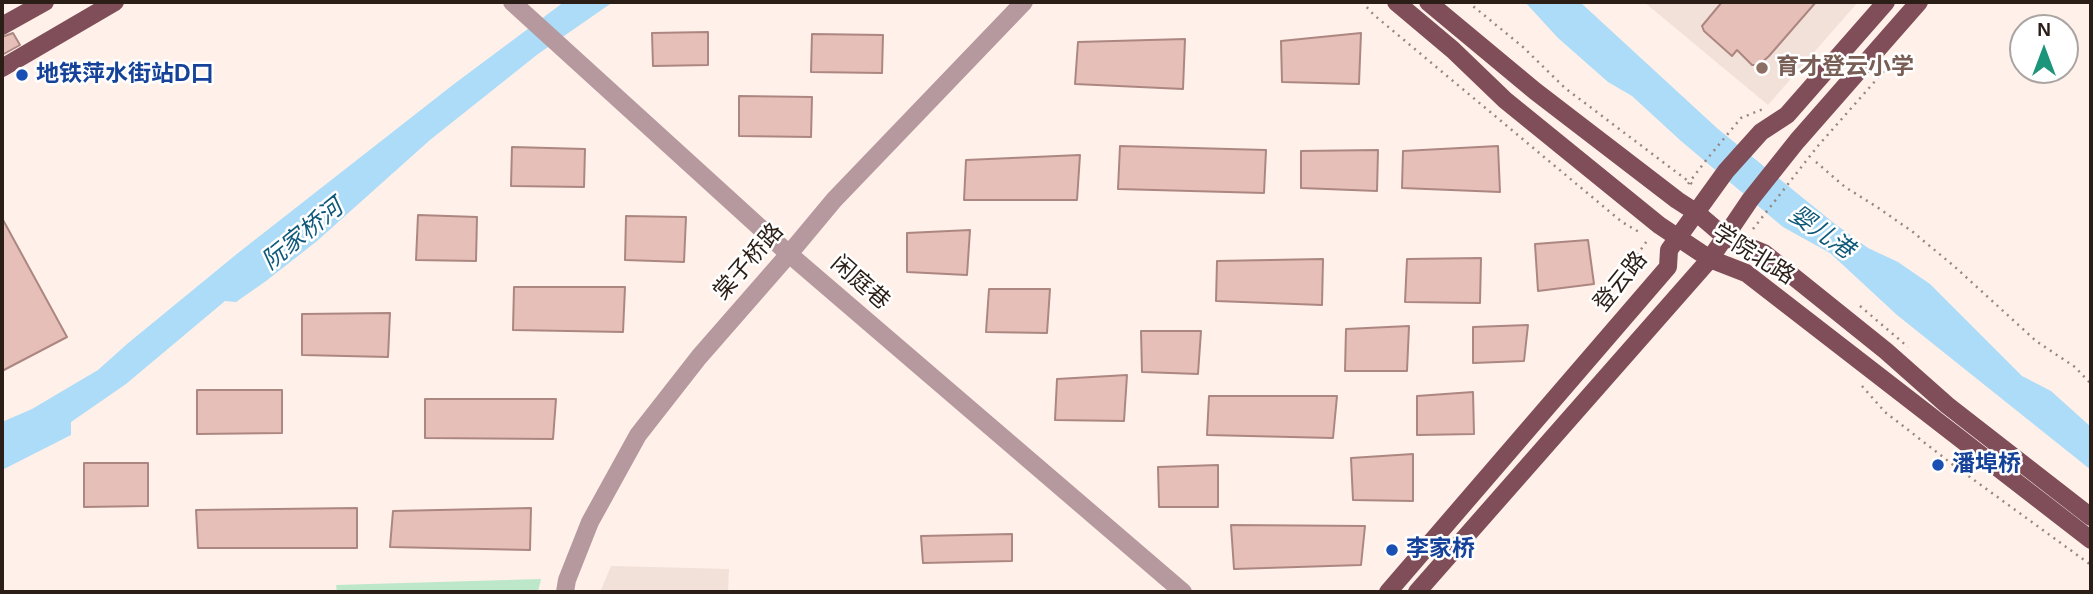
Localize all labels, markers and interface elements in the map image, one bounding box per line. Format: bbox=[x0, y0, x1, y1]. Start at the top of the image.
north arrow bbox=[2009, 14, 2079, 84]
text: N bbox=[2037, 19, 2051, 40]
place label: 育才登云小学 bbox=[1776, 54, 1914, 82]
marker: 育才登云小学 bbox=[1754, 60, 1770, 76]
place label: 地铁萍水街站D口 bbox=[36, 61, 214, 89]
marker: 地铁萍水街站D口 bbox=[14, 67, 30, 83]
water label: 阮家桥河 bbox=[257, 194, 349, 276]
water label: 婴儿港 bbox=[1783, 201, 1859, 265]
street label: 棠子桥路 bbox=[708, 218, 790, 306]
street label: 学院北路 bbox=[1707, 219, 1799, 291]
street label: 登云路 bbox=[1589, 247, 1653, 317]
street label: 闲庭巷 bbox=[825, 250, 895, 316]
place label: 潘埠桥 bbox=[1952, 451, 2021, 479]
marker: 潘埠桥 bbox=[1930, 457, 1946, 473]
place label: 李家桥 bbox=[1406, 536, 1475, 564]
marker: 李家桥 bbox=[1384, 542, 1400, 558]

